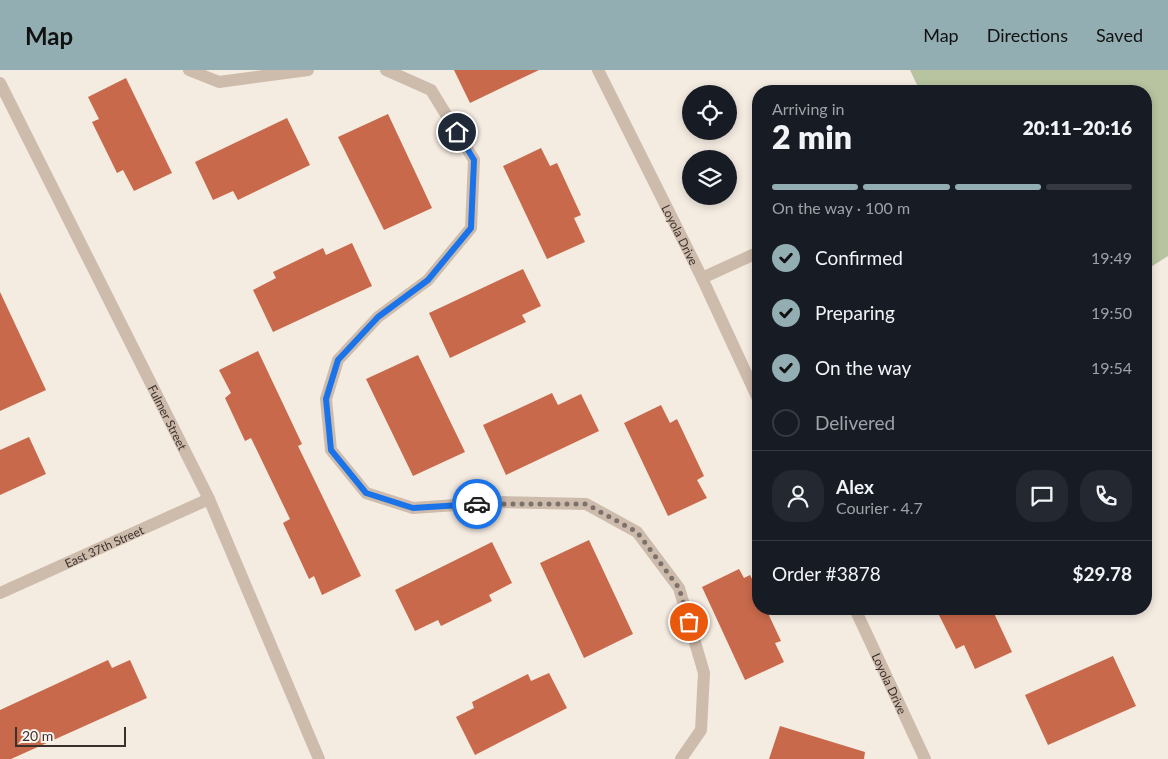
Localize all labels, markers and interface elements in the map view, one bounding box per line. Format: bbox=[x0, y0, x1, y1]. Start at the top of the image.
text: Map bbox=[25, 21, 73, 50]
text: Map bbox=[923, 24, 959, 46]
text: Directions bbox=[987, 24, 1068, 46]
text: Saved bbox=[1096, 24, 1143, 46]
map controls bbox=[682, 85, 737, 205]
button: locate bbox=[682, 85, 737, 140]
text: Arriving in bbox=[772, 99, 845, 118]
pin bbox=[436, 111, 478, 153]
text: 20:11–20:16 bbox=[1023, 116, 1132, 139]
text: 2 min bbox=[772, 117, 852, 156]
icon: home bbox=[443, 118, 471, 146]
button: layers bbox=[682, 150, 737, 205]
text: On the way · 100 m bbox=[772, 198, 910, 217]
street label: Loyola Drive bbox=[659, 202, 702, 267]
icon: check bbox=[772, 244, 800, 272]
text: Confirmed bbox=[815, 246, 903, 269]
text: 19:49 bbox=[1091, 248, 1132, 267]
icon: check bbox=[772, 299, 800, 327]
text: Preparing bbox=[815, 301, 895, 324]
text: 19:50 bbox=[1091, 303, 1132, 322]
icon: check bbox=[772, 354, 800, 382]
text: On the way bbox=[815, 356, 911, 379]
text: 19:54 bbox=[1091, 358, 1132, 377]
street label: Fulmer Street bbox=[145, 382, 191, 453]
text: Delivered bbox=[815, 411, 895, 434]
button: person bbox=[772, 470, 824, 522]
button: chat bbox=[1016, 470, 1068, 522]
button: phone bbox=[1080, 470, 1132, 522]
text: Alex bbox=[836, 475, 874, 498]
courier bbox=[452, 479, 502, 529]
icon: car bbox=[463, 490, 491, 518]
text: Courier · 4.7 bbox=[836, 498, 923, 517]
street label: East 37th Street bbox=[62, 522, 146, 571]
text: Order #3878 bbox=[772, 562, 881, 585]
text: $29.78 bbox=[1072, 562, 1132, 585]
pin bbox=[668, 601, 710, 643]
icon: bag bbox=[675, 608, 703, 636]
street label: Loyola Drive bbox=[869, 650, 910, 716]
scale bar bbox=[15, 724, 126, 747]
text: 20 m bbox=[22, 727, 53, 744]

